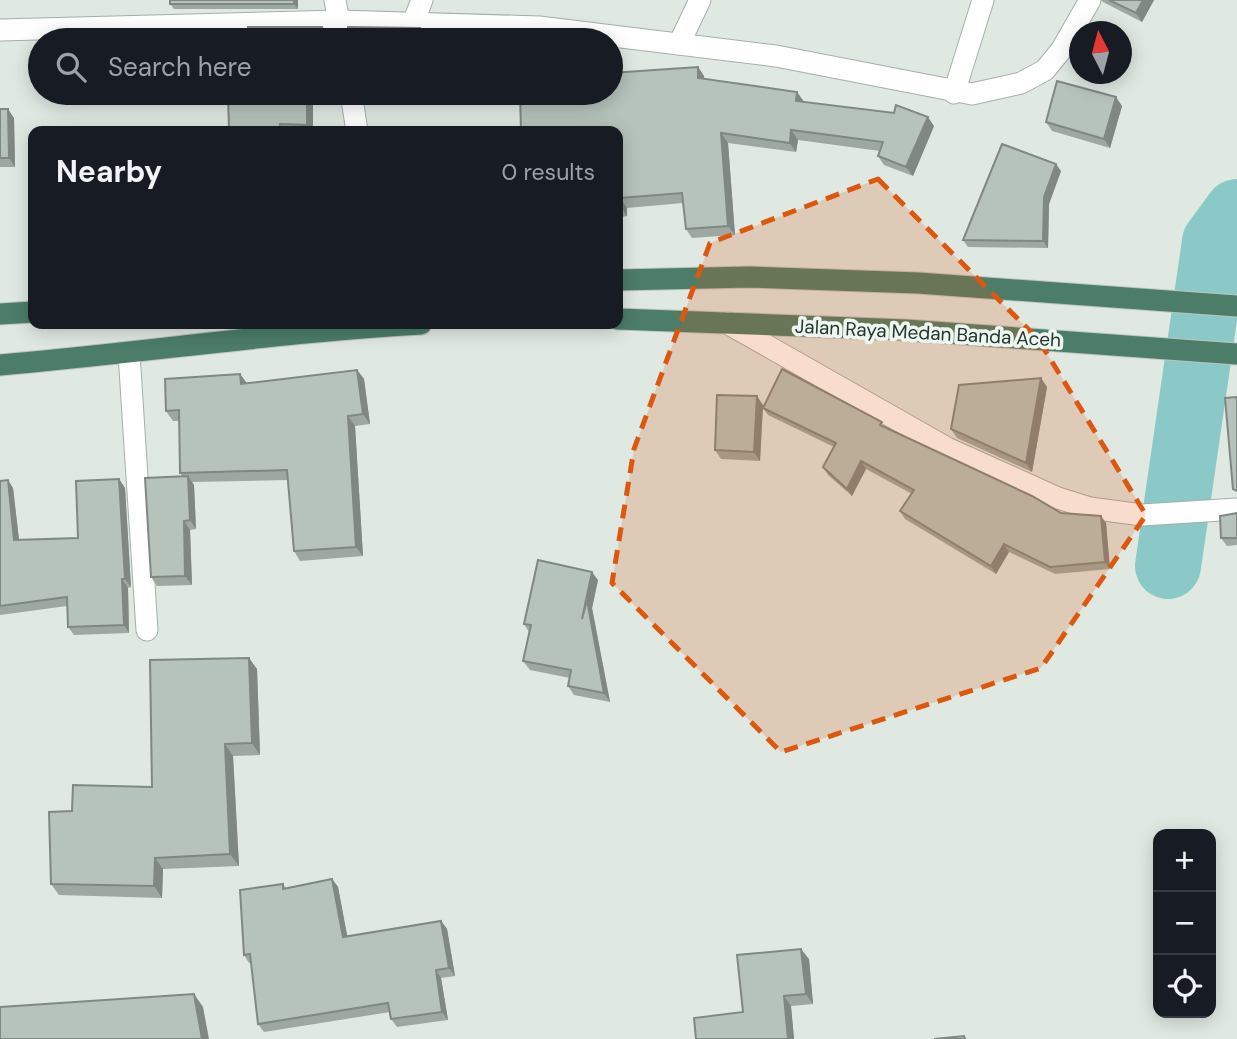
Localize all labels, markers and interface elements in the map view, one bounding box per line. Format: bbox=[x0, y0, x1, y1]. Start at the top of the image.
north arrow bbox=[1069, 21, 1132, 84]
search box bbox=[28, 28, 623, 105]
icon: search bbox=[52, 48, 90, 86]
text: Search here bbox=[108, 50, 251, 84]
text: Nearby bbox=[56, 152, 162, 191]
text: 0 results bbox=[502, 157, 595, 187]
street label: Jalan Raya Medan Banda Aceh bbox=[794, 314, 1062, 352]
map controls bbox=[1153, 829, 1216, 1018]
button: + bbox=[1153, 829, 1216, 892]
button: − bbox=[1153, 892, 1216, 955]
button: locate bbox=[1153, 955, 1216, 1018]

